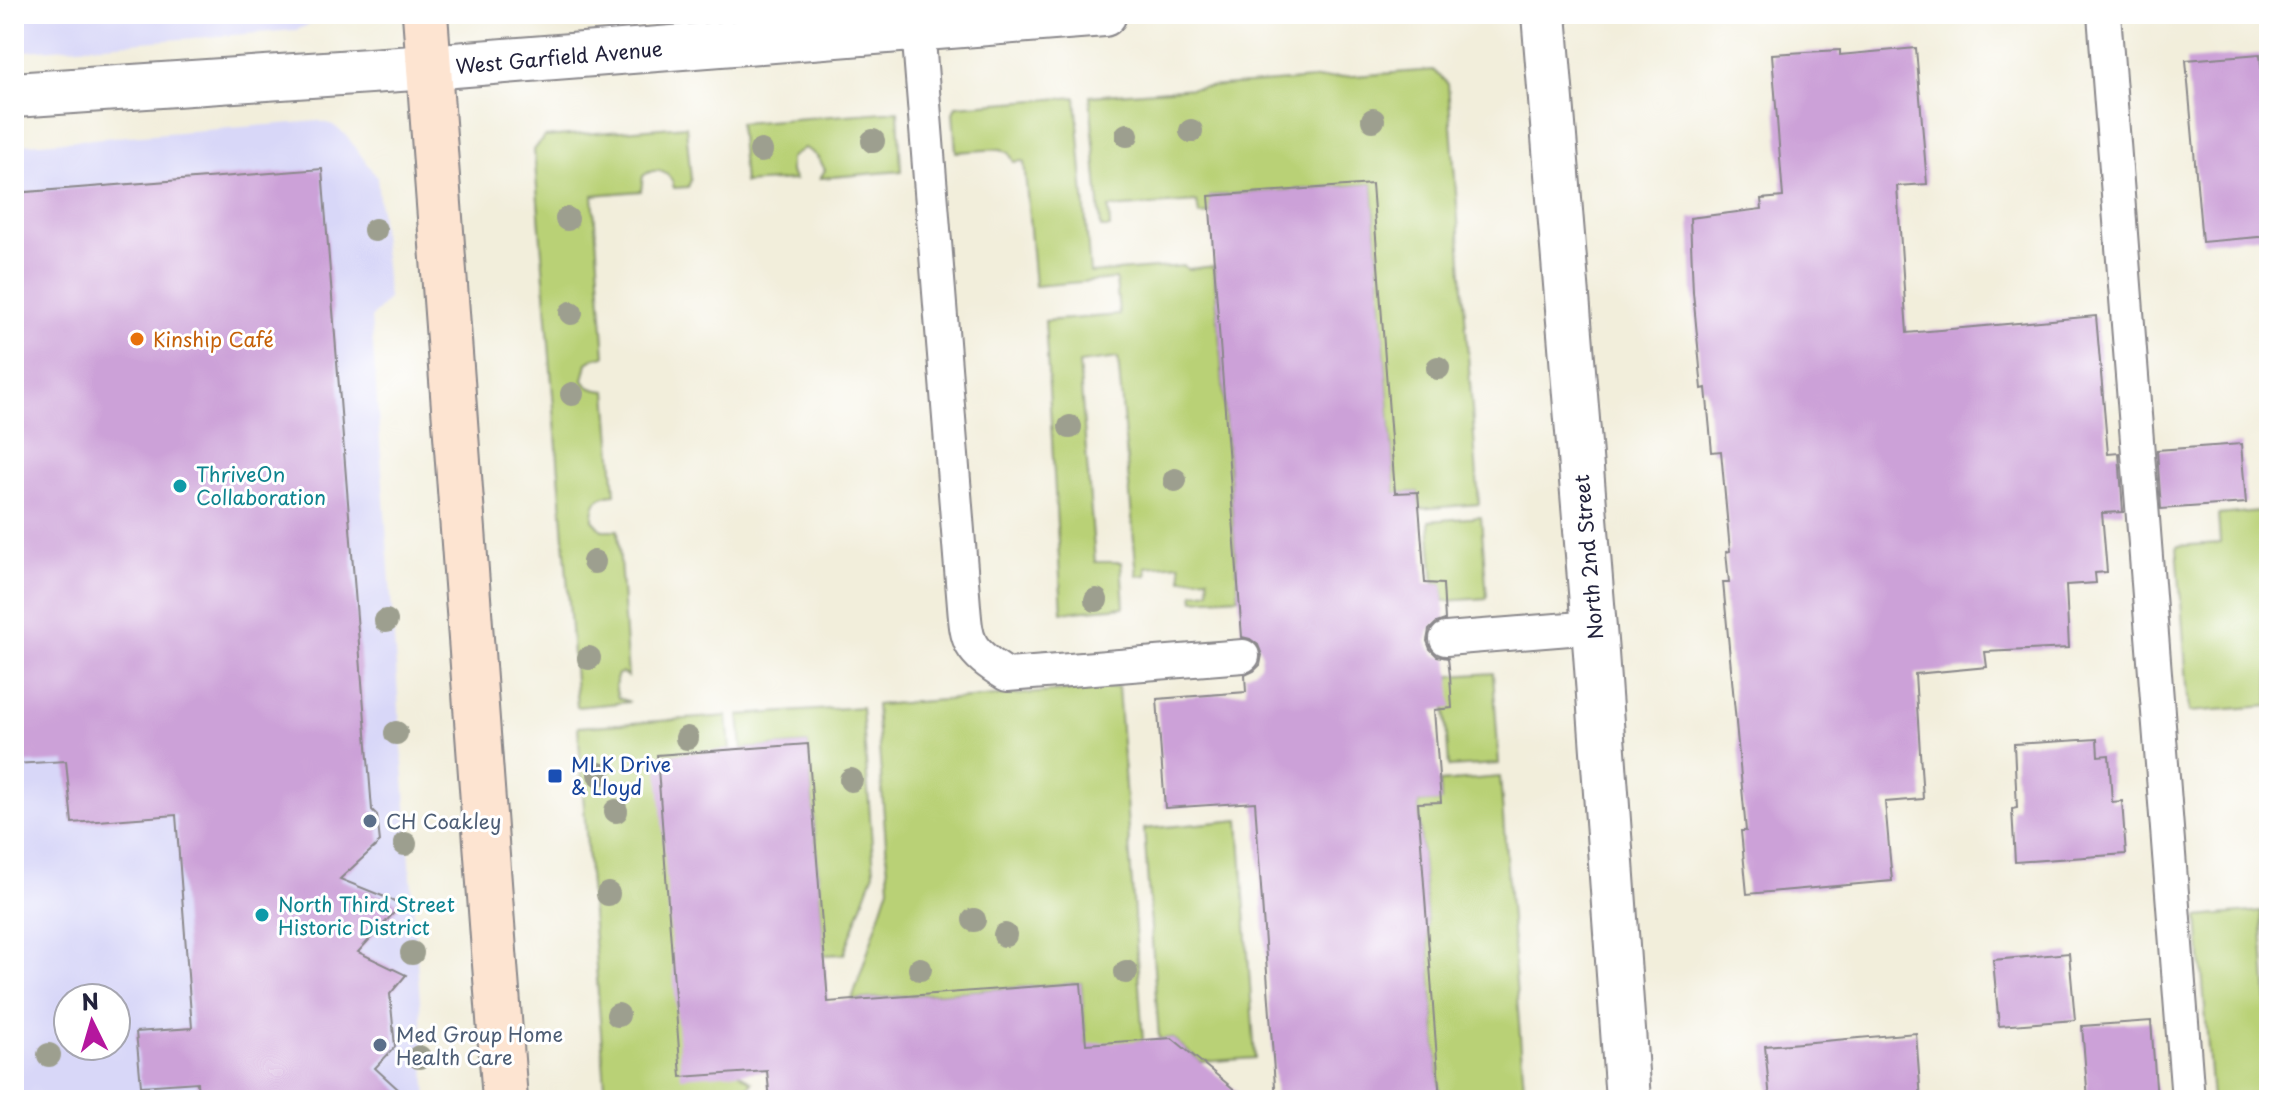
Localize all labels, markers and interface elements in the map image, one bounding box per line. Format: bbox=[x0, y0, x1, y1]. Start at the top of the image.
street label: West Garfield Avenue bbox=[454, 33, 664, 81]
place label: Kinship Café bbox=[153, 324, 274, 354]
marker: Kinship Café bbox=[128, 330, 146, 348]
place label: ThriveOn Collaboration bbox=[196, 459, 326, 512]
street label: North 2nd Street bbox=[1566, 473, 1610, 641]
marker: ThriveOn Collaboration bbox=[171, 477, 189, 495]
place label: MLK Drive & Lloyd bbox=[571, 749, 671, 802]
marker: MLK Drive & Lloyd bbox=[546, 767, 564, 785]
place label: CH Coakley bbox=[386, 806, 501, 836]
marker: CH Coakley bbox=[361, 812, 379, 830]
place label: North Third Street Historic District bbox=[278, 889, 455, 942]
marker: North Third Street Historic District bbox=[253, 906, 271, 924]
north arrow bbox=[52, 982, 132, 1062]
text: N bbox=[80, 983, 100, 1018]
place label: Med Group Home Health Care bbox=[396, 1019, 563, 1072]
marker: Med Group Home Health Care bbox=[371, 1036, 389, 1054]

